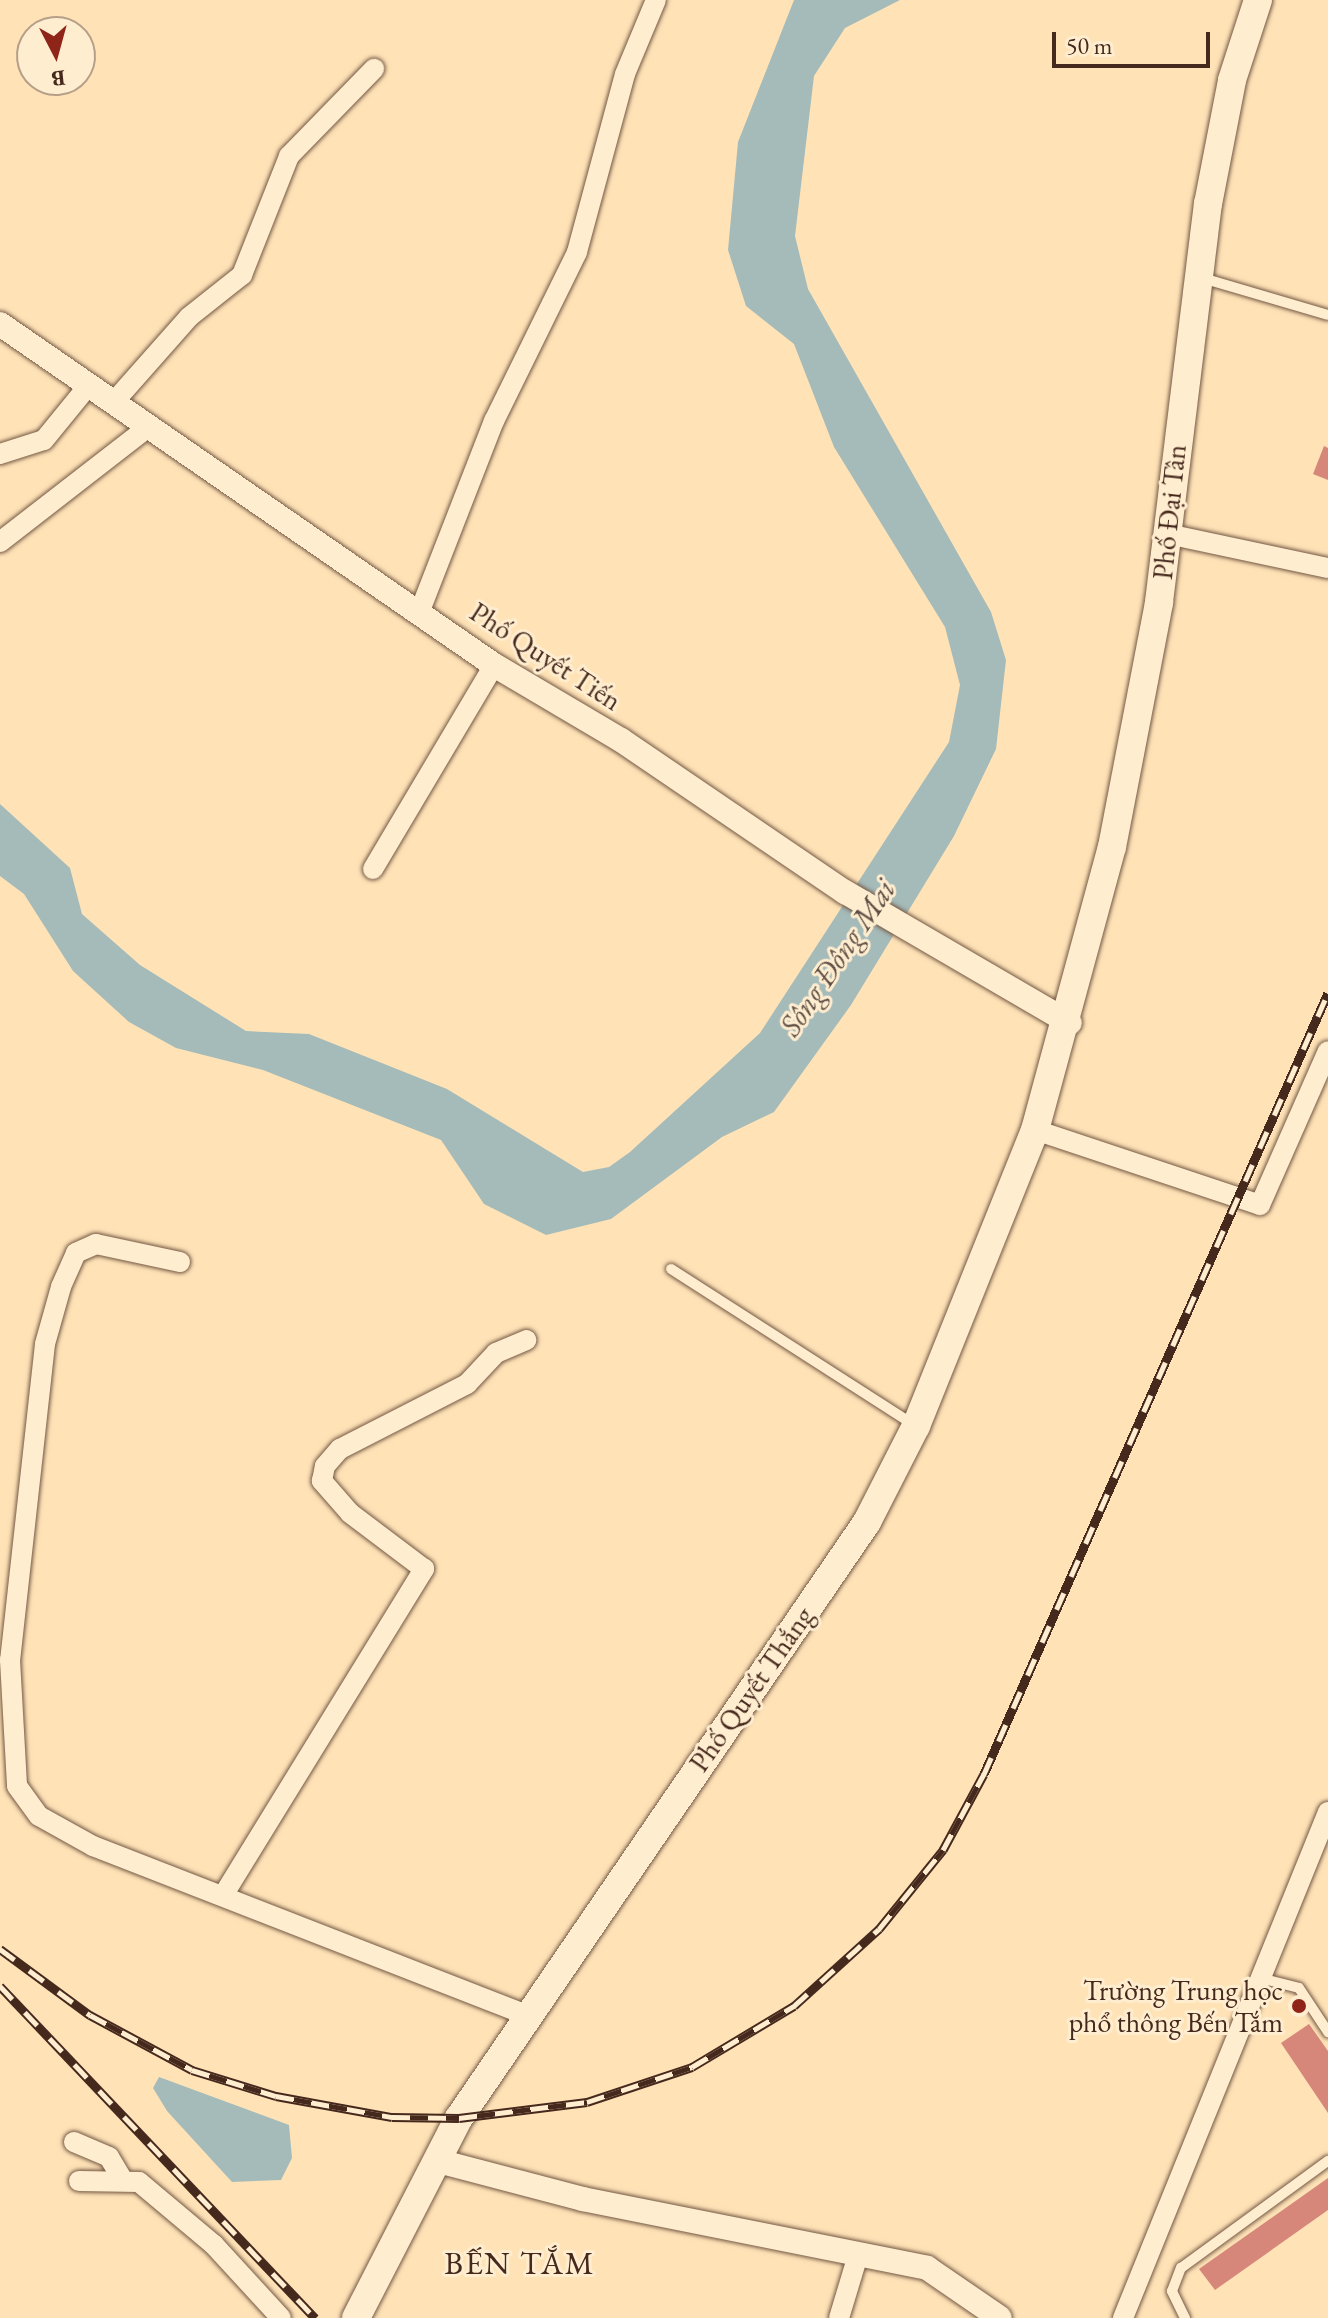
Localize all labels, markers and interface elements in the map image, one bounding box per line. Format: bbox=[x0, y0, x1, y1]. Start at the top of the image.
north arrow bbox=[16, 16, 96, 96]
scale bar bbox=[1056, 16, 1214, 66]
text: 50 m bbox=[1066, 30, 1113, 61]
text: B bbox=[50, 63, 67, 94]
street label: Phố Đại Tân bbox=[1145, 443, 1193, 581]
street label: Phố Quyết Tiến bbox=[464, 595, 628, 717]
water label: Sông Đông Mai bbox=[773, 873, 903, 1043]
street label: Phố Quyết Thắng bbox=[682, 1600, 820, 1778]
place label: Trường Trung học phổ thông Bến Tắm bbox=[1069, 1973, 1283, 2039]
marker: Trường Trung học phổ thông Bến Tắm bbox=[1290, 1997, 1308, 2015]
district label: BẾN TẮM bbox=[444, 2244, 596, 2282]

